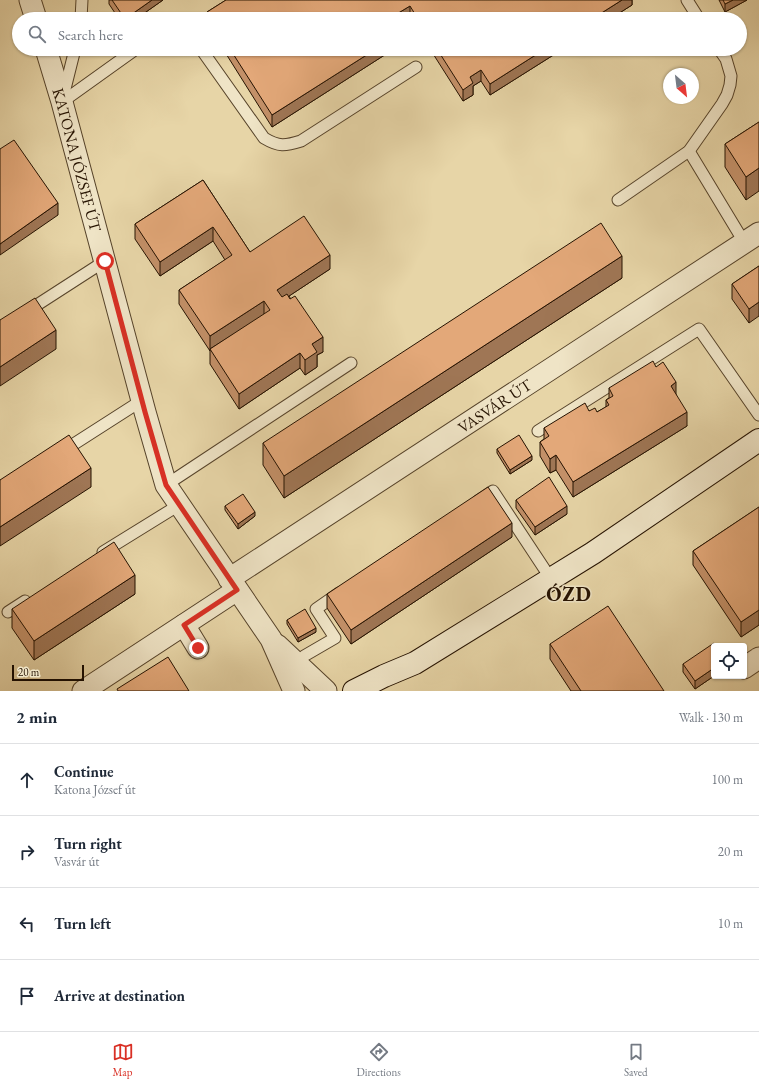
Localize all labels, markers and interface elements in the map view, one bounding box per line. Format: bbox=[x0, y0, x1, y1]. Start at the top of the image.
search box bbox=[12, 12, 747, 56]
icon: search bbox=[26, 23, 48, 45]
text: Search here bbox=[58, 25, 123, 44]
north arrow bbox=[663, 68, 699, 104]
street label: KATONA JÓZSEF ÚT bbox=[47, 85, 106, 234]
route start bbox=[96, 252, 114, 270]
street label: VASVÁR ÚT bbox=[454, 374, 536, 438]
district label: ÓZD bbox=[546, 581, 592, 607]
route end bbox=[189, 639, 207, 657]
map controls bbox=[711, 643, 747, 679]
button: locate bbox=[711, 643, 747, 679]
scale bar bbox=[12, 663, 84, 682]
text: 20 m bbox=[18, 665, 39, 679]
text: 2 min bbox=[16, 706, 57, 728]
text: Walk · 130 m bbox=[679, 709, 743, 726]
text: Continue bbox=[54, 762, 114, 781]
icon: ahead bbox=[16, 769, 38, 791]
text: 100 m bbox=[712, 771, 743, 788]
text: Katona József út bbox=[54, 781, 136, 798]
text: Turn right bbox=[54, 834, 122, 853]
icon: right bbox=[16, 841, 38, 863]
text: 20 m bbox=[718, 843, 743, 860]
text: Vasvár út bbox=[54, 853, 99, 870]
icon: left bbox=[16, 913, 38, 935]
text: Turn left bbox=[54, 914, 111, 933]
text: 10 m bbox=[718, 915, 743, 932]
icon: arrive bbox=[16, 985, 38, 1007]
text: Arrive at destination bbox=[54, 986, 185, 1005]
tab: Map bbox=[112, 1041, 134, 1079]
tab: Directions bbox=[357, 1041, 401, 1079]
tab: Saved bbox=[624, 1041, 647, 1079]

